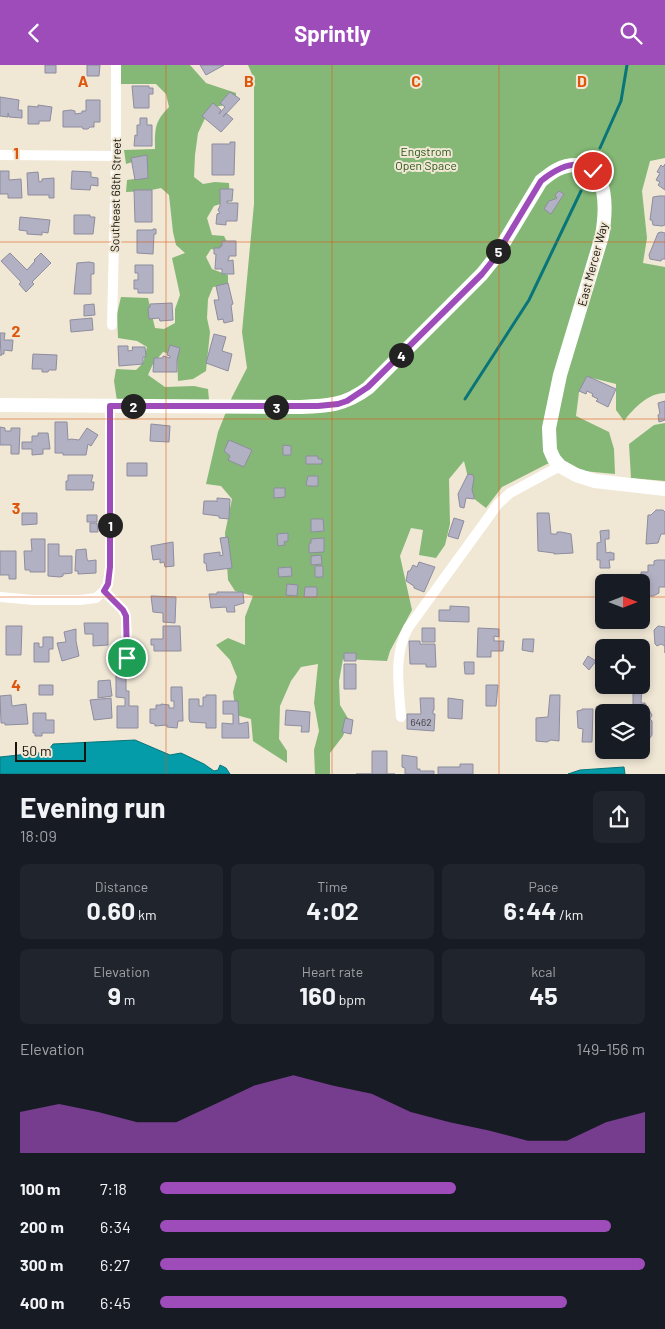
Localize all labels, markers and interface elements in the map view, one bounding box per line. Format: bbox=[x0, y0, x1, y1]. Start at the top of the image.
icon: back bbox=[20, 19, 48, 47]
icon: search bbox=[617, 19, 645, 47]
text: Sprintly bbox=[294, 20, 371, 46]
text: A bbox=[78, 71, 89, 90]
text: B bbox=[244, 71, 254, 90]
text: C bbox=[411, 71, 421, 90]
text: D bbox=[577, 71, 587, 90]
street label: Southeast 68th Street bbox=[107, 138, 123, 252]
text: 1 bbox=[13, 143, 19, 162]
park label: Engstrom Open Space bbox=[395, 144, 457, 172]
pin bbox=[572, 150, 614, 192]
icon: check bbox=[579, 157, 607, 185]
street label: East Mercer Way bbox=[574, 220, 610, 307]
pin: 5 bbox=[486, 239, 510, 263]
text: 5 bbox=[495, 243, 502, 260]
text: 2 bbox=[12, 321, 21, 340]
pin: 4 bbox=[388, 343, 414, 367]
text: 4 bbox=[397, 347, 406, 364]
pin: 2 bbox=[120, 393, 146, 419]
pin: 3 bbox=[264, 395, 288, 419]
text: 2 bbox=[130, 398, 137, 415]
text: 3 bbox=[273, 399, 280, 416]
text: 3 bbox=[12, 498, 20, 517]
pin: 1 bbox=[98, 513, 122, 537]
text: 1 bbox=[108, 517, 113, 534]
north arrow bbox=[595, 574, 650, 629]
map controls bbox=[595, 574, 650, 759]
pin bbox=[106, 637, 148, 679]
button: locate bbox=[595, 639, 650, 694]
icon: arrive bbox=[113, 644, 141, 672]
text: 4 bbox=[11, 675, 21, 694]
button: layers bbox=[595, 704, 650, 759]
house number: 6462 bbox=[410, 716, 432, 728]
scale bar bbox=[15, 739, 86, 762]
text: 50 m bbox=[22, 742, 51, 759]
text: Evening run bbox=[20, 790, 166, 824]
button: share bbox=[593, 791, 645, 843]
text: 18:09 bbox=[20, 826, 57, 845]
text: Distance bbox=[95, 878, 148, 895]
text: Time bbox=[317, 878, 348, 895]
text: Pace bbox=[528, 878, 559, 895]
text: 0.60 bbox=[86, 895, 135, 925]
text: 4:02 bbox=[306, 895, 359, 925]
text: 6:44 bbox=[504, 895, 556, 925]
text: km bbox=[135, 906, 157, 923]
text: /km bbox=[556, 906, 583, 923]
text: Elevation bbox=[93, 963, 150, 980]
text: Heart rate bbox=[302, 963, 363, 980]
text: kcal bbox=[531, 963, 556, 980]
text: 9 bbox=[108, 980, 121, 1010]
text: 160 bbox=[299, 980, 336, 1010]
text: 45 bbox=[529, 980, 558, 1010]
text: m bbox=[121, 991, 135, 1008]
text: bpm bbox=[336, 991, 366, 1008]
text: Elevation bbox=[20, 1039, 84, 1058]
text: 149–156 m bbox=[577, 1039, 645, 1058]
text: 100 m bbox=[20, 1179, 60, 1198]
text: 7:18 bbox=[100, 1179, 127, 1198]
text: 200 m bbox=[20, 1217, 64, 1236]
text: 6:34 bbox=[100, 1217, 131, 1236]
text: 300 m bbox=[20, 1255, 63, 1274]
text: 6:27 bbox=[100, 1255, 130, 1274]
text: 400 m bbox=[20, 1293, 64, 1312]
text: 6:45 bbox=[100, 1293, 131, 1312]

